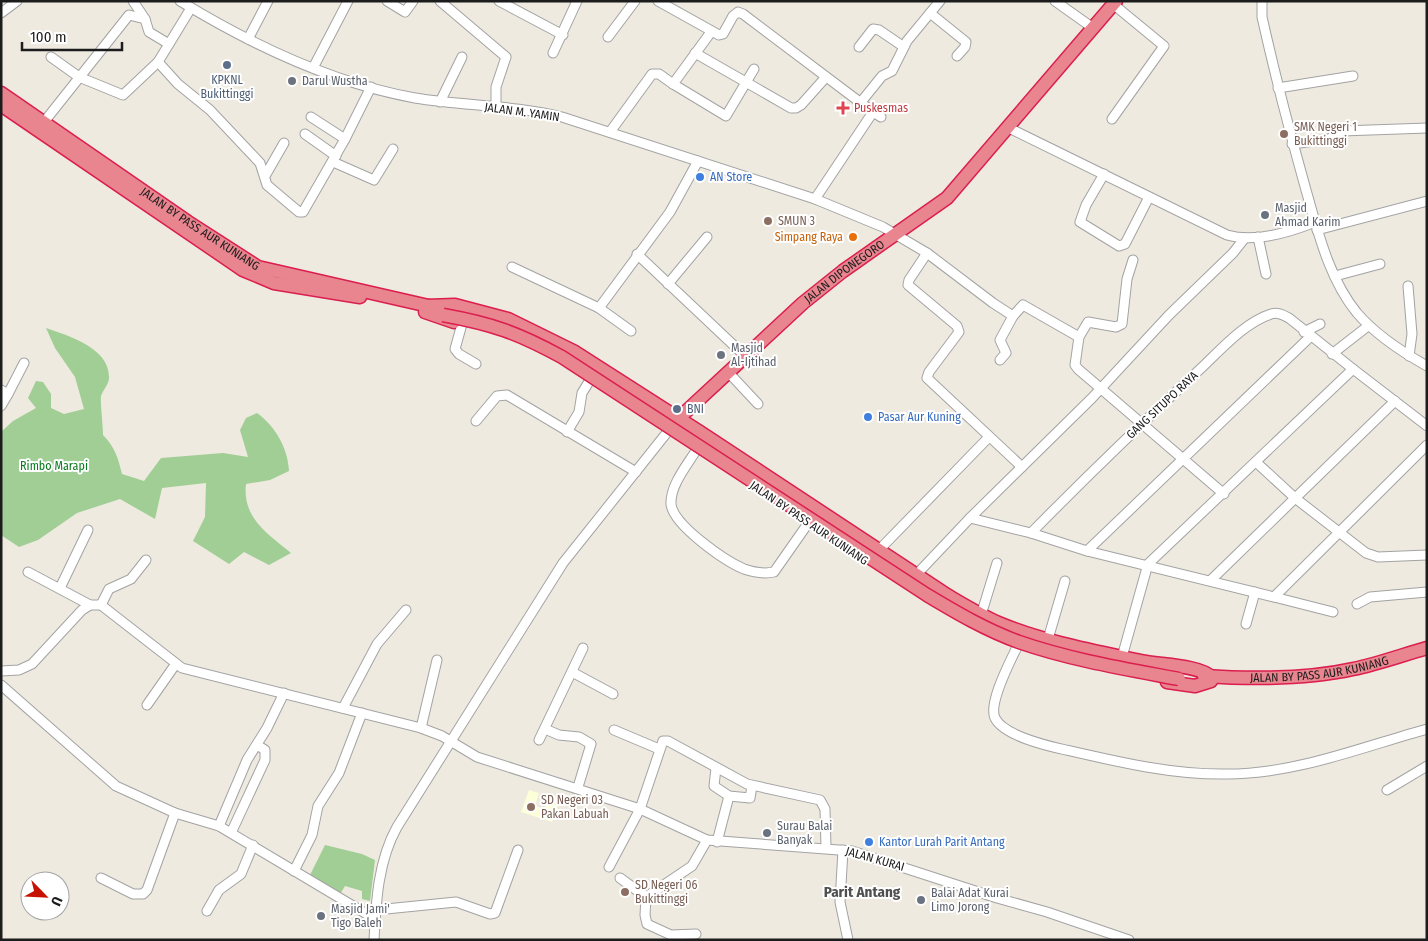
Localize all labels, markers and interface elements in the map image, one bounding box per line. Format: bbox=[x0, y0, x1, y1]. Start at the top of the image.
scale bar bbox=[22, 20, 122, 52]
text: 100 m bbox=[30, 28, 67, 46]
marker: KPKNL Bukittinggi bbox=[221, 59, 233, 71]
place label: KPKNL Bukittinggi bbox=[201, 73, 253, 101]
place label: Darul Wustha bbox=[302, 74, 368, 88]
marker: Darul Wustha bbox=[286, 75, 298, 87]
street label: JALAN M. YAMIN bbox=[483, 100, 561, 124]
marker: Puskesmas bbox=[836, 101, 850, 115]
place label: Puskesmas bbox=[854, 101, 908, 115]
place label: SMK Negeri 1 Bukittinggi bbox=[1294, 120, 1357, 148]
marker: SMK Negeri 1 Bukittinggi bbox=[1278, 128, 1290, 140]
place label: AN Store bbox=[710, 170, 752, 184]
marker: AN Store bbox=[694, 171, 706, 183]
street label: JALAN BY PASS AUR KUNIANG bbox=[138, 184, 262, 273]
place label: Masjid Ahmad Karim bbox=[1275, 201, 1341, 229]
marker: Masjid Ahmad Karim bbox=[1259, 209, 1271, 221]
place label: SMUN 3 bbox=[778, 214, 815, 228]
marker: SMUN 3 bbox=[762, 215, 774, 227]
place label: Simpang Raya bbox=[775, 230, 843, 244]
marker: Simpang Raya bbox=[847, 231, 859, 243]
street label: JALAN DIPONEGORO bbox=[801, 237, 887, 306]
place label: Masjid Al-Ijtihad bbox=[731, 341, 777, 369]
marker: Masjid Al-Ijtihad bbox=[715, 349, 727, 361]
street label: GANG SITUPO RAYA bbox=[1123, 368, 1201, 442]
place label: BNI bbox=[687, 402, 704, 416]
marker: BNI bbox=[671, 403, 683, 415]
place label: Pasar Aur Kuning bbox=[878, 410, 961, 424]
marker: Pasar Aur Kuning bbox=[862, 411, 874, 423]
park label: Rimbo Marapi bbox=[20, 459, 88, 473]
street label: JALAN BY PASS AUR KUNIANG bbox=[747, 478, 871, 568]
street label: JALAN BY PASS AUR KUNIANG bbox=[1250, 653, 1390, 685]
place label: SD Negeri 03 Pakan Labuah bbox=[541, 793, 609, 821]
marker: SD Negeri 03 Pakan Labuah bbox=[525, 801, 537, 813]
place label: Surau Balai Banyak bbox=[777, 819, 832, 847]
marker: Surau Balai Banyak bbox=[761, 827, 773, 839]
place label: Kantor Lurah Parit Antang bbox=[879, 835, 1005, 849]
marker: Kantor Lurah Parit Antang bbox=[863, 836, 875, 848]
street label: JALAN KURAI bbox=[844, 844, 906, 874]
north arrow bbox=[20, 871, 70, 921]
place label: SD Negeri 06 Bukittinggi bbox=[635, 878, 698, 906]
district label: Parit Antang bbox=[824, 883, 901, 901]
marker: SD Negeri 06 Bukittinggi bbox=[619, 886, 631, 898]
place label: Balai Adat Kurai Limo Jorong bbox=[931, 886, 1009, 914]
text: U bbox=[47, 894, 66, 908]
marker: Balai Adat Kurai Limo Jorong bbox=[915, 894, 927, 906]
place label: Masjid Jami' Tigo Baleh bbox=[331, 902, 390, 930]
marker: Masjid Jami' Tigo Baleh bbox=[315, 910, 327, 922]

